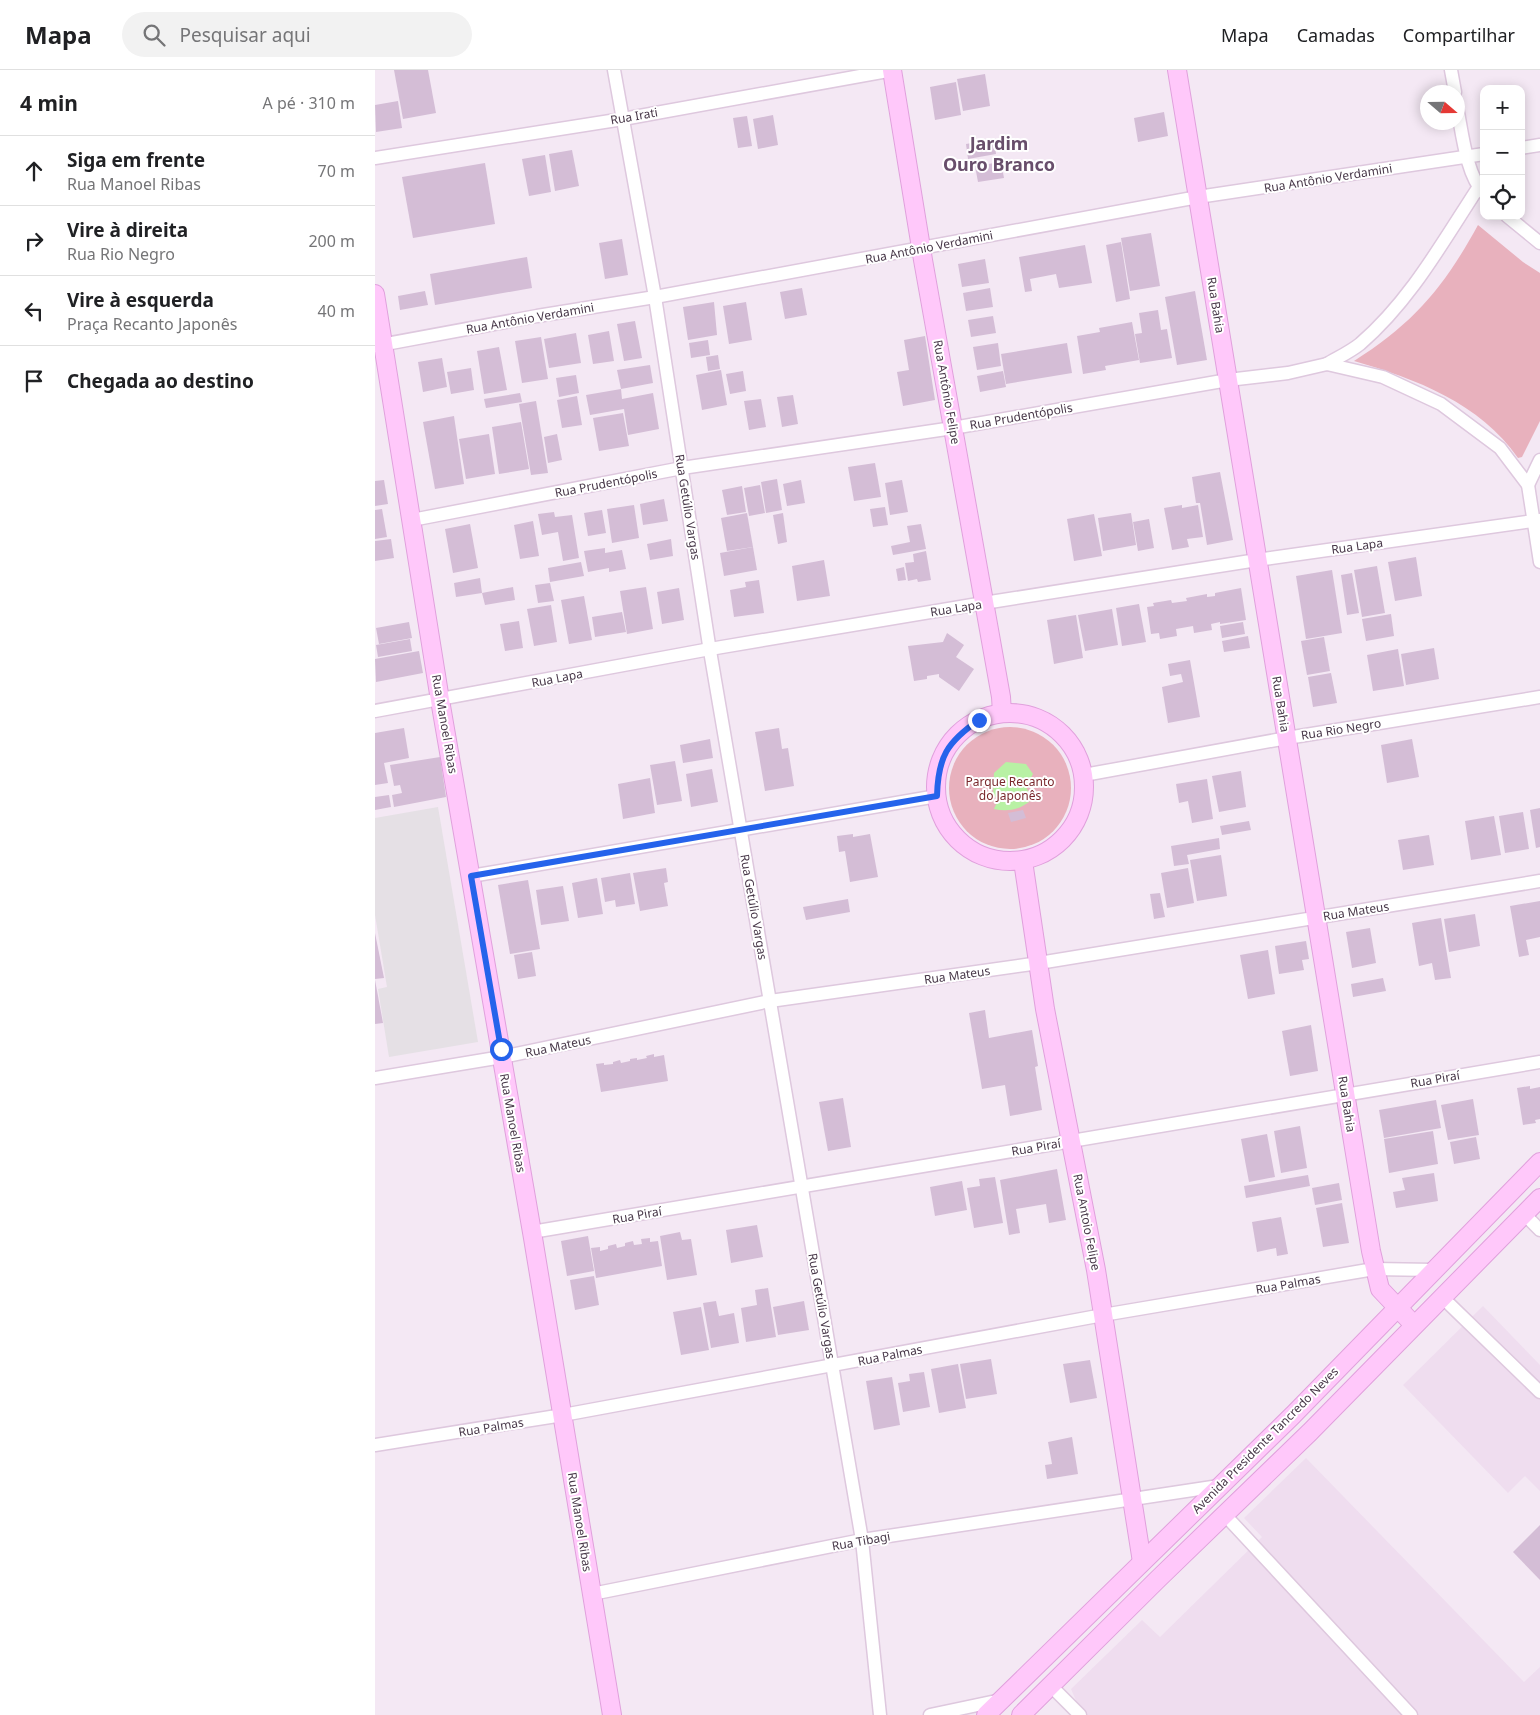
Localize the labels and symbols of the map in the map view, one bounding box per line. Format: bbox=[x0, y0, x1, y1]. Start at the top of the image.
north arrow bbox=[1420, 85, 1465, 130]
street label: Rua Irati bbox=[609, 103, 659, 129]
district label: Jardim Ouro Branco bbox=[943, 131, 1055, 176]
street label: Rua Antônio Verdamini bbox=[1263, 159, 1393, 197]
street label: Rua Antônio Verdamini bbox=[864, 226, 994, 268]
street label: Rua Bahia bbox=[1203, 276, 1229, 334]
street label: Rua Antônio Verdamini bbox=[465, 298, 595, 338]
street label: Rua Antônio Felipe bbox=[929, 339, 965, 446]
street label: Rua Prudentópolis bbox=[968, 399, 1074, 433]
street label: Rua Getúlio Vargas bbox=[671, 453, 705, 561]
street label: Rua Prudentópolis bbox=[553, 465, 659, 501]
street label: Rua Lapa bbox=[1330, 534, 1384, 558]
street label: Rua Lapa bbox=[929, 596, 983, 620]
street label: Rua Lapa bbox=[530, 665, 584, 691]
street label: Rua Manoel Ribas bbox=[428, 673, 462, 775]
street label: Rua Bahia bbox=[1268, 675, 1294, 733]
route end bbox=[968, 709, 991, 732]
street label: Rua Rio Negro bbox=[1300, 714, 1382, 744]
park label: Parque Recanto do Japonês bbox=[965, 773, 1055, 804]
street label: Rua Getúlio Vargas bbox=[736, 853, 772, 961]
street label: Rua Mateus bbox=[1322, 897, 1390, 925]
street label: Rua Mateus bbox=[923, 962, 991, 988]
street label: Rua Mateus bbox=[524, 1031, 593, 1061]
route start bbox=[490, 1038, 513, 1061]
street label: Rua Piraí bbox=[1409, 1066, 1462, 1092]
street label: Rua Manoel Ribas bbox=[496, 1072, 530, 1174]
street label: Rua Bahia bbox=[1334, 1075, 1360, 1133]
street label: Rua Piraí bbox=[1010, 1134, 1063, 1160]
street label: Rua Antoio Felipe bbox=[1069, 1172, 1105, 1272]
street label: Rua Piraí bbox=[611, 1202, 664, 1228]
street label: Rua Getúlio Vargas bbox=[804, 1252, 840, 1360]
street label: Rua Palmas bbox=[1254, 1270, 1322, 1298]
street label: Rua Palmas bbox=[856, 1340, 924, 1370]
street label: Avenida Presidente Tancredo Neves bbox=[1188, 1363, 1342, 1517]
street label: Rua Palmas bbox=[457, 1413, 525, 1441]
street label: Rua Manoel Ribas bbox=[564, 1471, 596, 1573]
street label: Rua Tibagi bbox=[830, 1527, 892, 1555]

